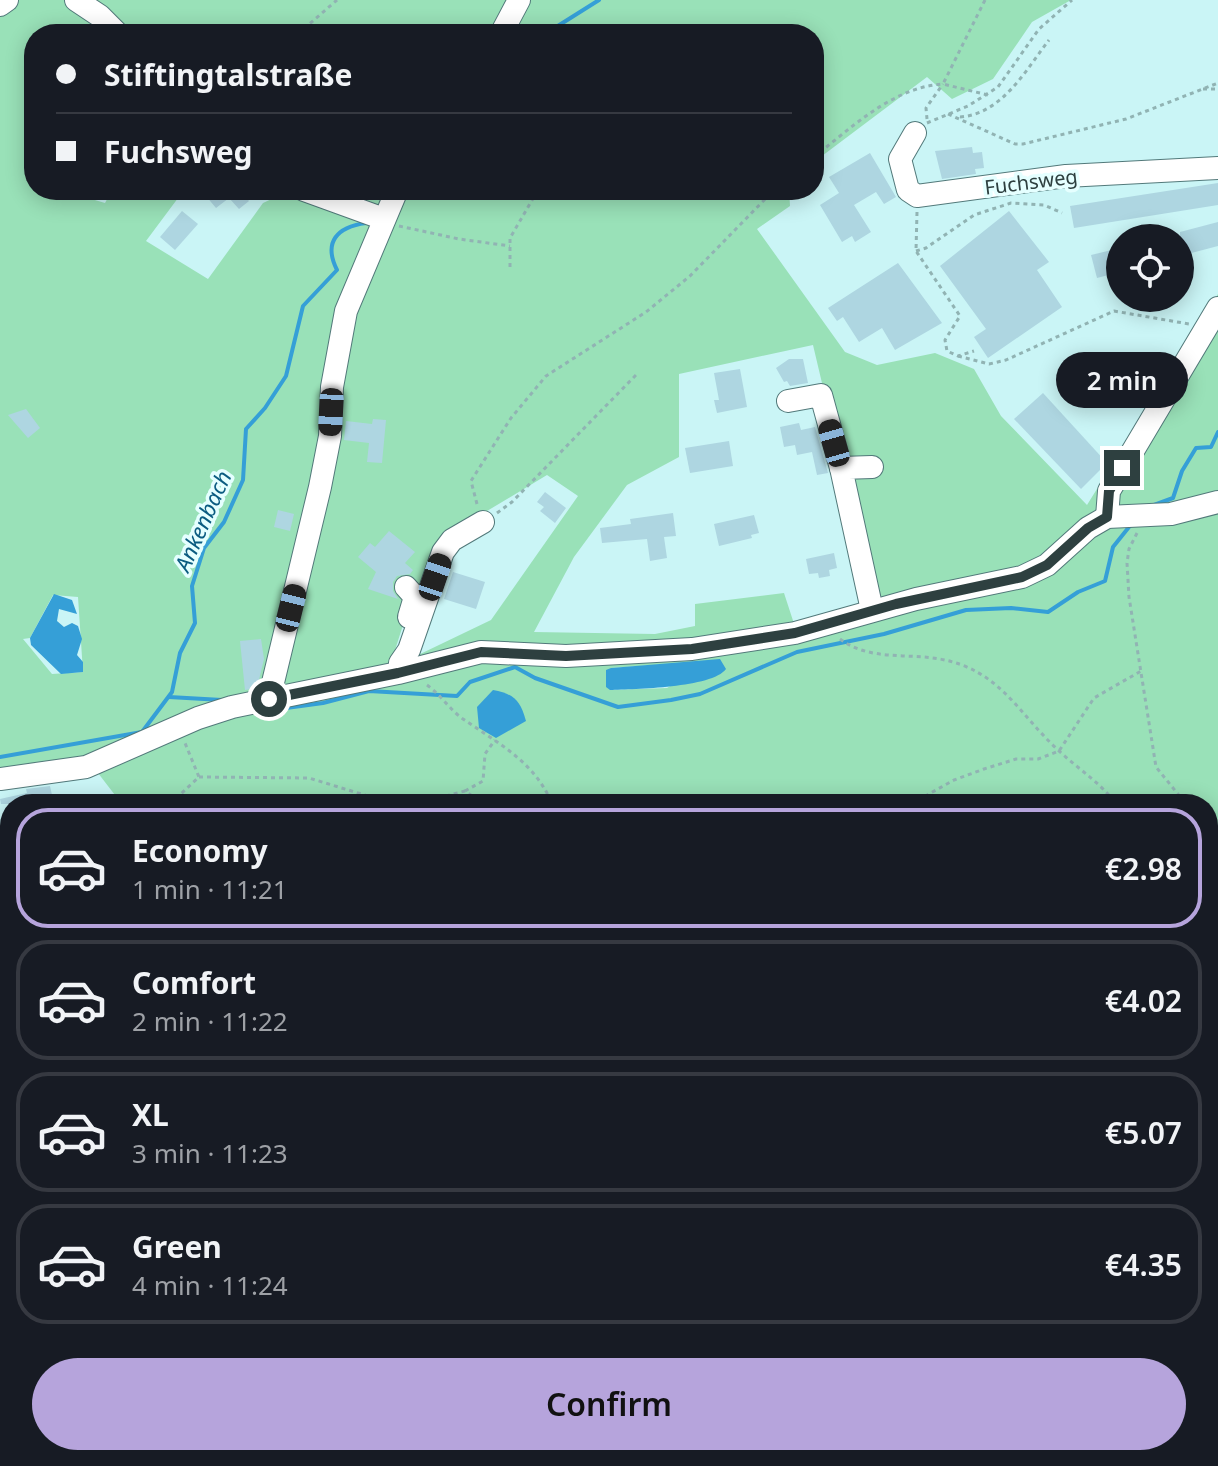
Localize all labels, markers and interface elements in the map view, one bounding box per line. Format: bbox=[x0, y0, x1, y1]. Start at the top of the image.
text: Stiftingtalstraße bbox=[104, 54, 352, 95]
text: Fuchsweg bbox=[104, 131, 253, 172]
street label: Fuchsweg bbox=[983, 162, 1079, 201]
map controls bbox=[1106, 224, 1194, 312]
button: locate bbox=[1106, 224, 1194, 312]
callout: 2 min bbox=[1056, 352, 1188, 408]
text: 2 min bbox=[1087, 362, 1157, 398]
car bbox=[318, 387, 344, 437]
car bbox=[816, 417, 852, 469]
route end bbox=[1104, 450, 1140, 486]
water label: Ankenbach bbox=[166, 466, 238, 577]
car bbox=[416, 550, 454, 604]
car bbox=[274, 582, 308, 634]
route start bbox=[251, 681, 287, 717]
text: Economy bbox=[132, 830, 268, 871]
icon: car bbox=[36, 832, 108, 904]
text: €2.98 bbox=[1105, 848, 1182, 889]
text: 1 min · 11:21 bbox=[132, 871, 288, 907]
text: Comfort bbox=[132, 962, 256, 1003]
icon: car bbox=[36, 964, 108, 1036]
text: €4.02 bbox=[1105, 980, 1182, 1021]
text: 2 min · 11:22 bbox=[132, 1003, 288, 1039]
text: XL bbox=[132, 1094, 169, 1135]
icon: car bbox=[36, 1096, 108, 1168]
text: €5.07 bbox=[1105, 1112, 1182, 1153]
text: 3 min · 11:23 bbox=[132, 1135, 288, 1171]
text: Green bbox=[132, 1226, 222, 1267]
icon: car bbox=[36, 1228, 108, 1300]
text: €4.35 bbox=[1105, 1244, 1182, 1285]
text: 4 min · 11:24 bbox=[132, 1267, 288, 1303]
button: Confirm bbox=[32, 1358, 1186, 1450]

